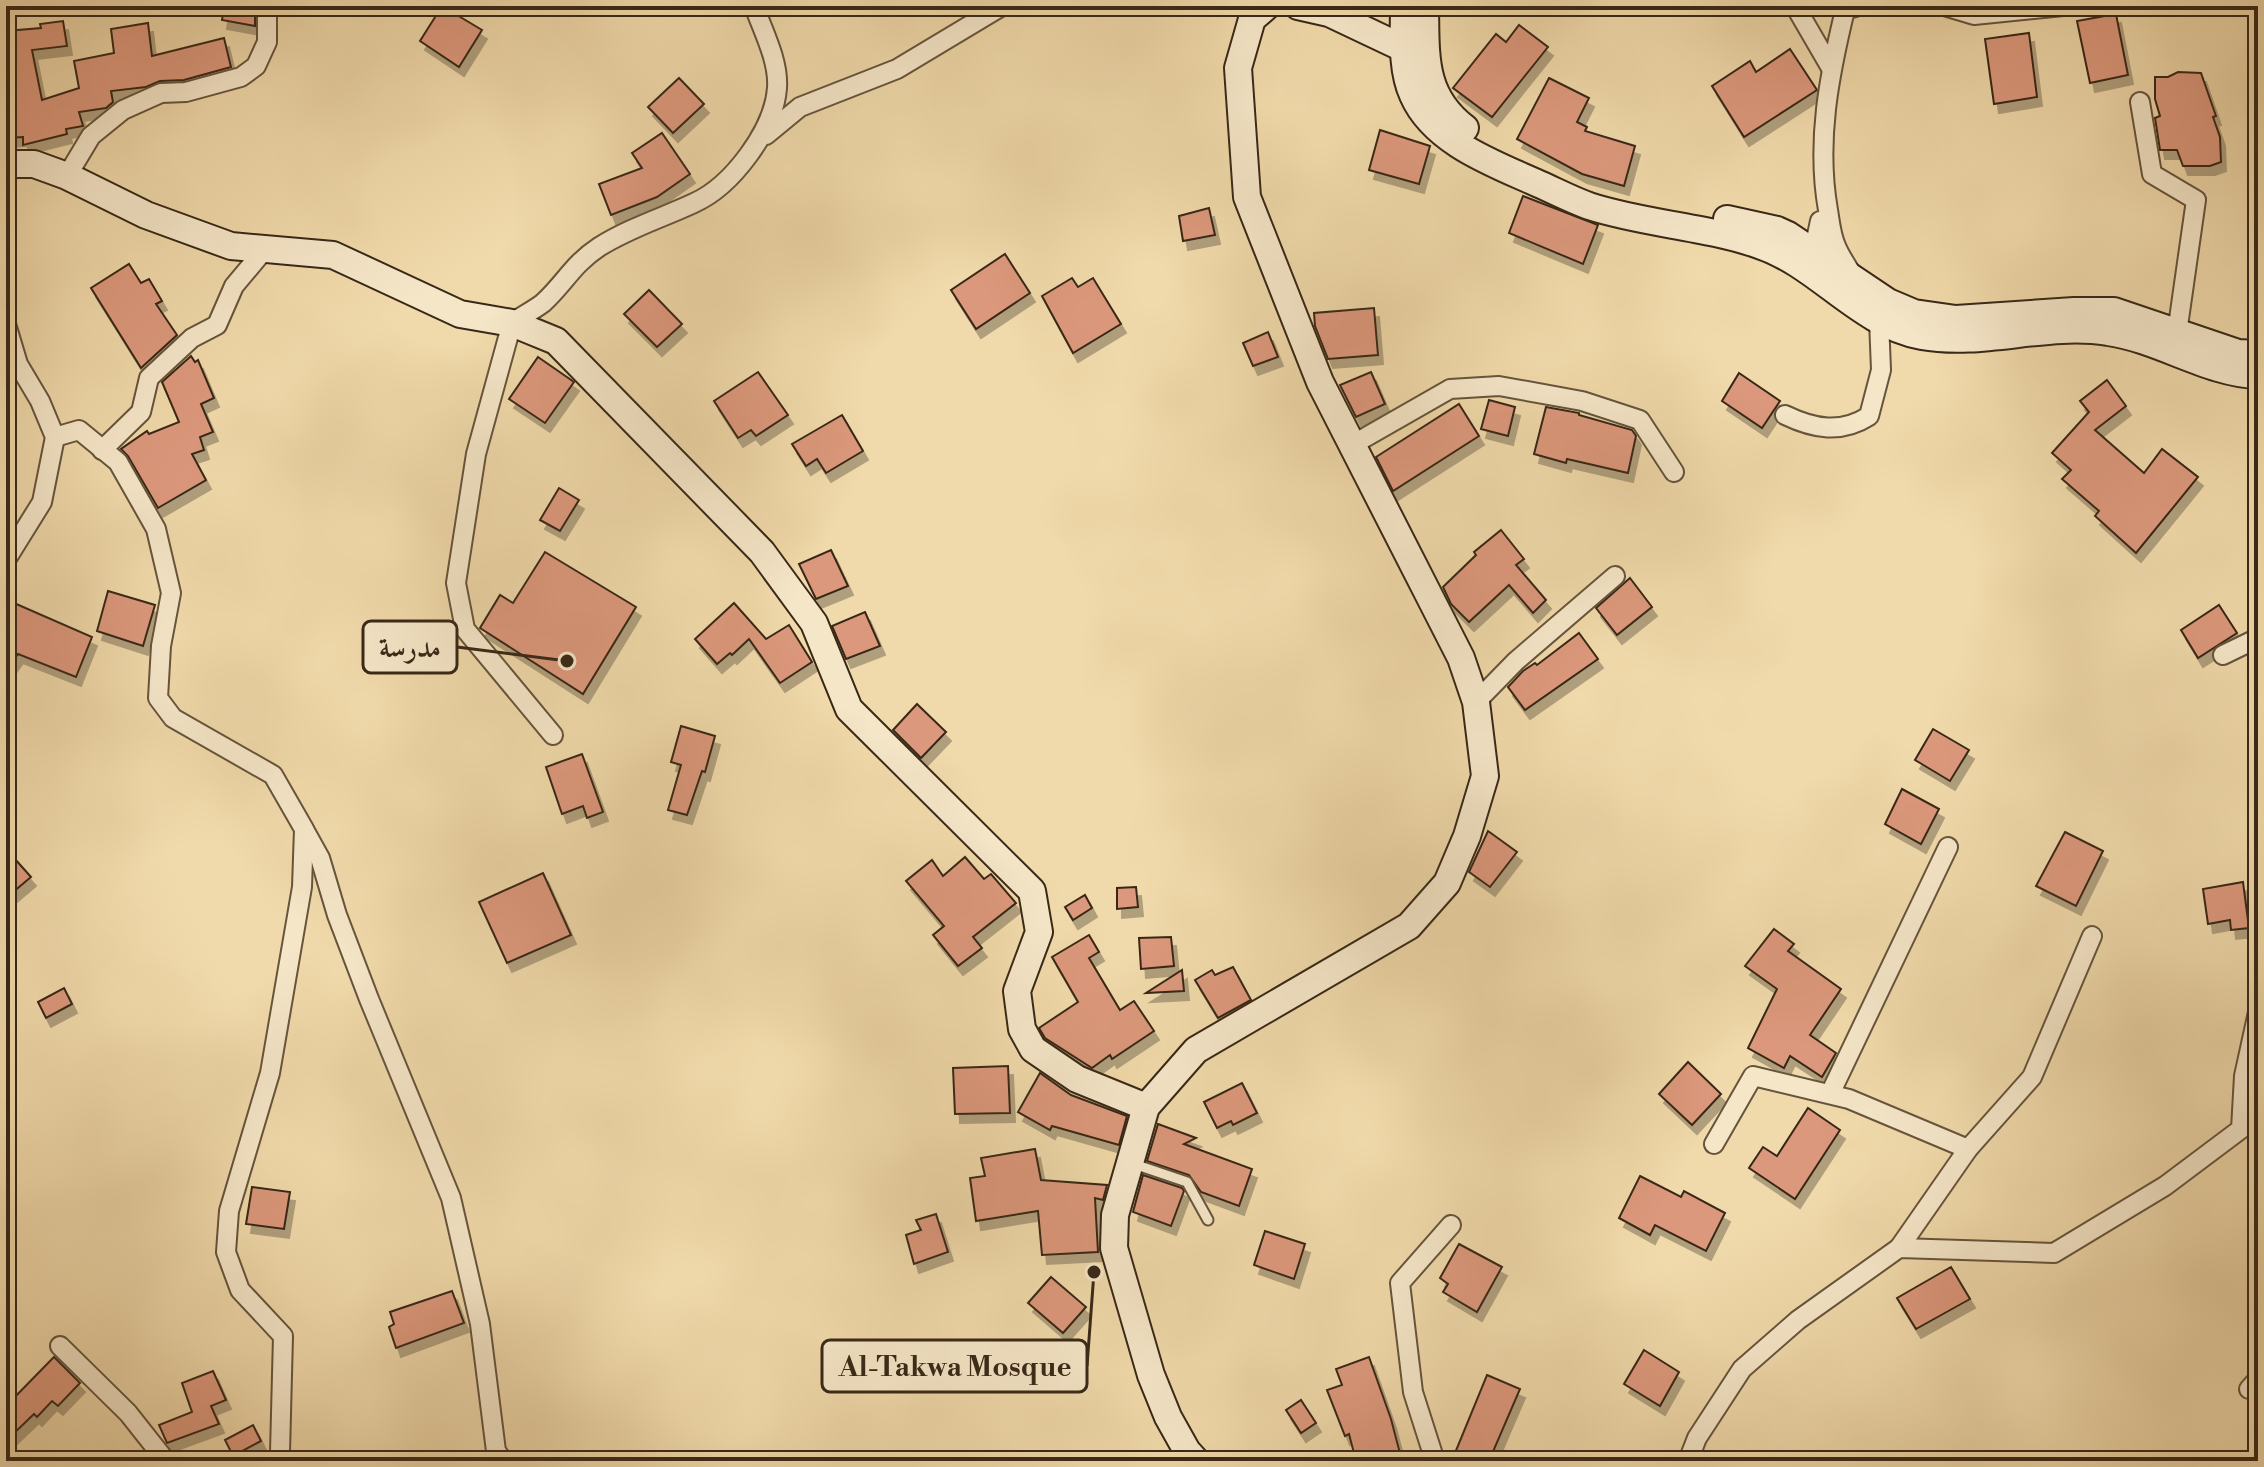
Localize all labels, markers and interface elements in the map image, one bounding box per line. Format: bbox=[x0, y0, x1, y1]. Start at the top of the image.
callout: مدرسة bbox=[363, 621, 457, 673]
text: مدرسة bbox=[379, 631, 441, 666]
callout: Al-Takwa Mosque bbox=[822, 1340, 1087, 1392]
text: Al-Takwa Mosque bbox=[838, 1350, 1071, 1385]

